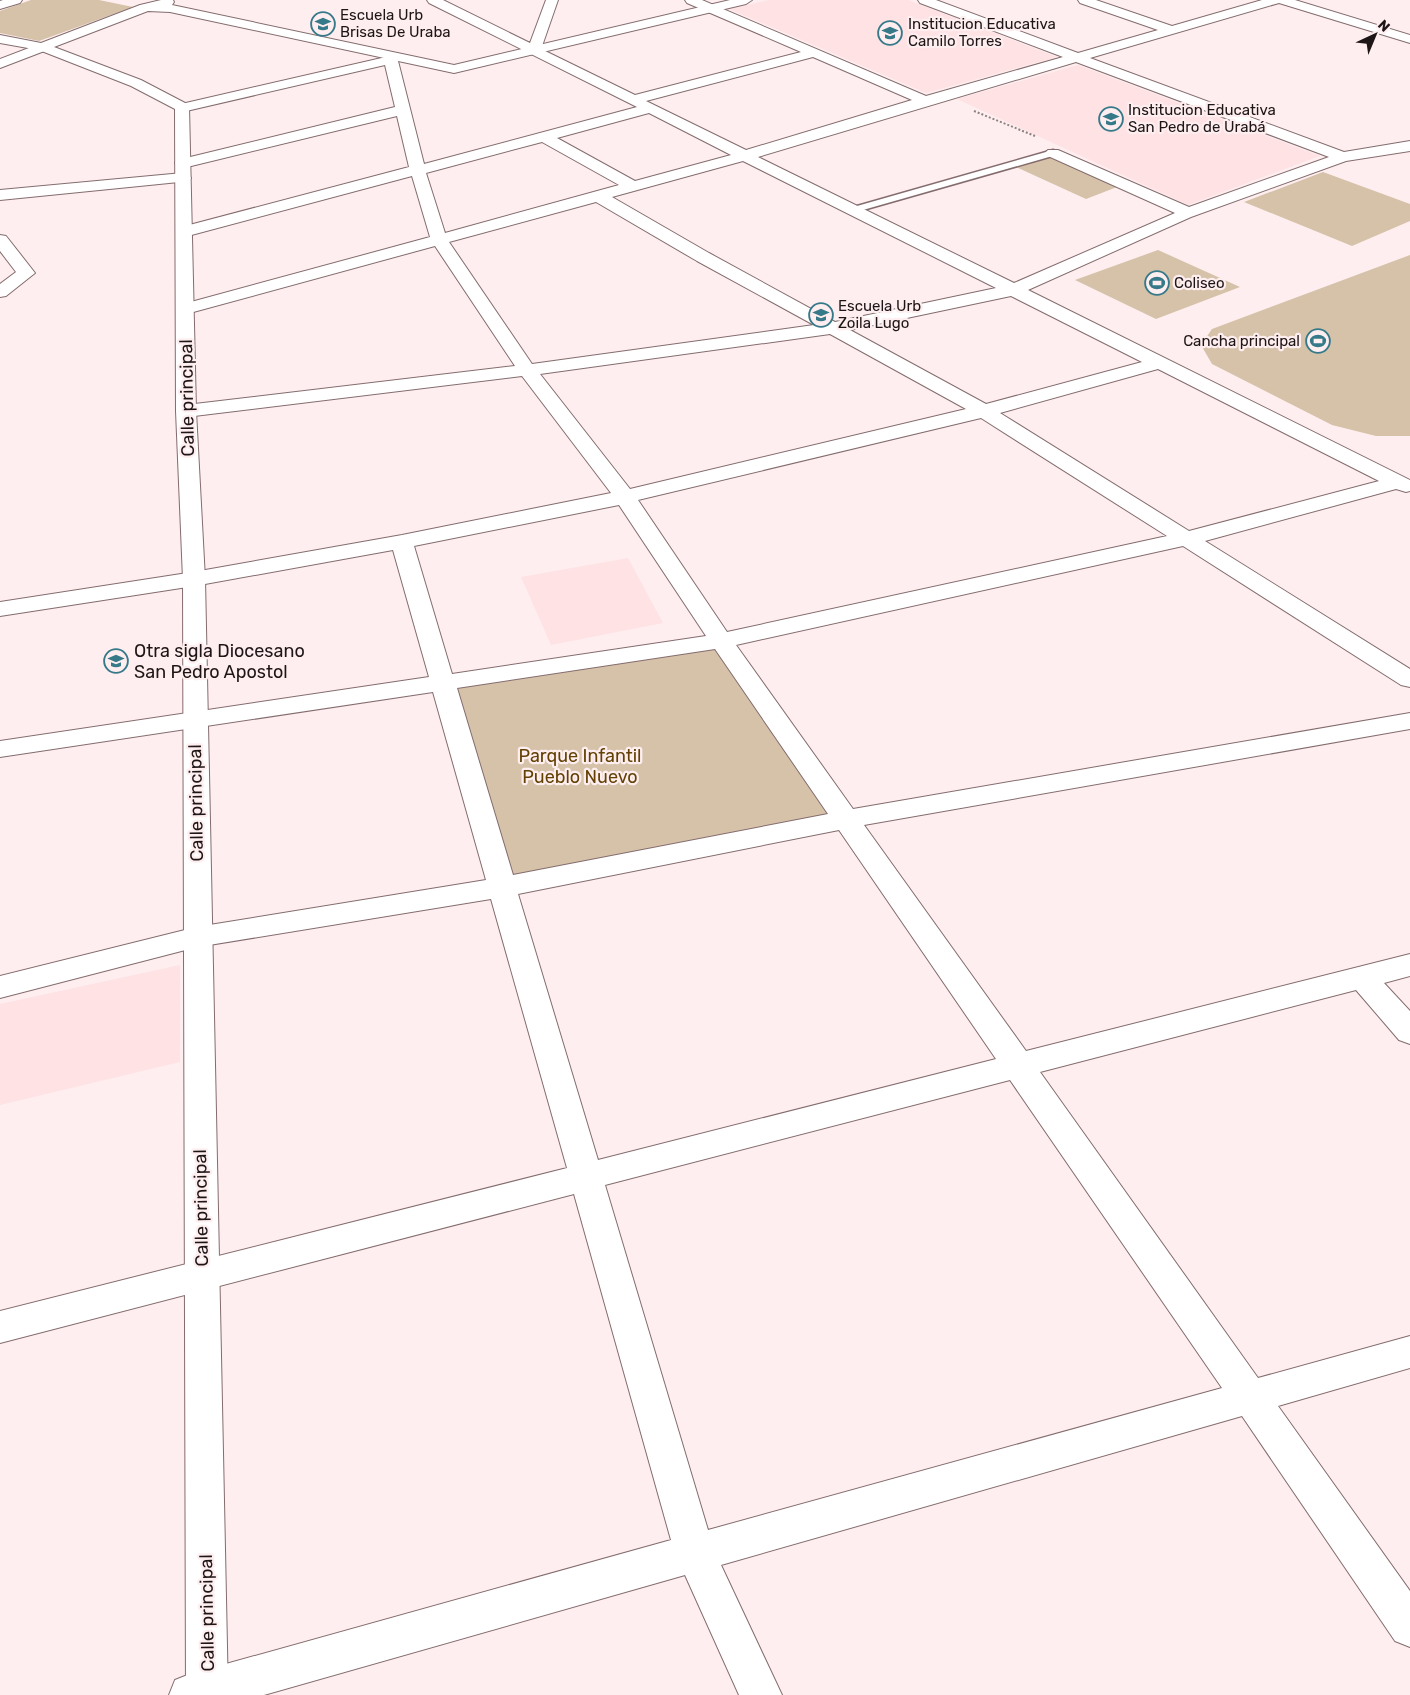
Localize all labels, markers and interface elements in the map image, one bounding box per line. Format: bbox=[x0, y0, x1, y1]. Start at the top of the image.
place label: Escuela Urb Brisas De Uraba bbox=[340, 6, 451, 41]
north arrow bbox=[1350, 10, 1400, 60]
school or university icon: Escuela Urb Brisas De Uraba bbox=[310, 11, 336, 37]
place label: Institucion Educativa Camilo Torres bbox=[908, 15, 1056, 50]
text: N bbox=[1374, 16, 1393, 36]
school or university icon: Institucion Educativa Camilo Torres bbox=[877, 20, 903, 46]
place label: Institucion Educativa San Pedro de Urabá bbox=[1128, 101, 1276, 136]
school or university icon: Institucion Educativa San Pedro de Urabá bbox=[1098, 106, 1124, 132]
sports icon: Coliseo bbox=[1144, 270, 1170, 296]
place label: Coliseo bbox=[1174, 274, 1225, 292]
place label: Escuela Urb Zoila Lugo bbox=[838, 297, 921, 332]
school or university icon: Escuela Urb Zoila Lugo bbox=[808, 302, 834, 328]
sports icon: Cancha principal bbox=[1305, 328, 1331, 354]
place label: Cancha principal bbox=[1183, 332, 1300, 350]
street label: Calle principal bbox=[175, 339, 199, 457]
place label: Otra sigla Diocesano San Pedro Apostol bbox=[134, 640, 305, 683]
school or university icon: Otra sigla Diocesano San Pedro Apostol bbox=[103, 648, 129, 674]
street label: Calle principal bbox=[184, 744, 208, 862]
park label: Parque Infantil Pueblo Nuevo bbox=[519, 745, 641, 788]
street label: Calle principal bbox=[189, 1149, 213, 1267]
street label: Calle principal bbox=[195, 1554, 219, 1672]

